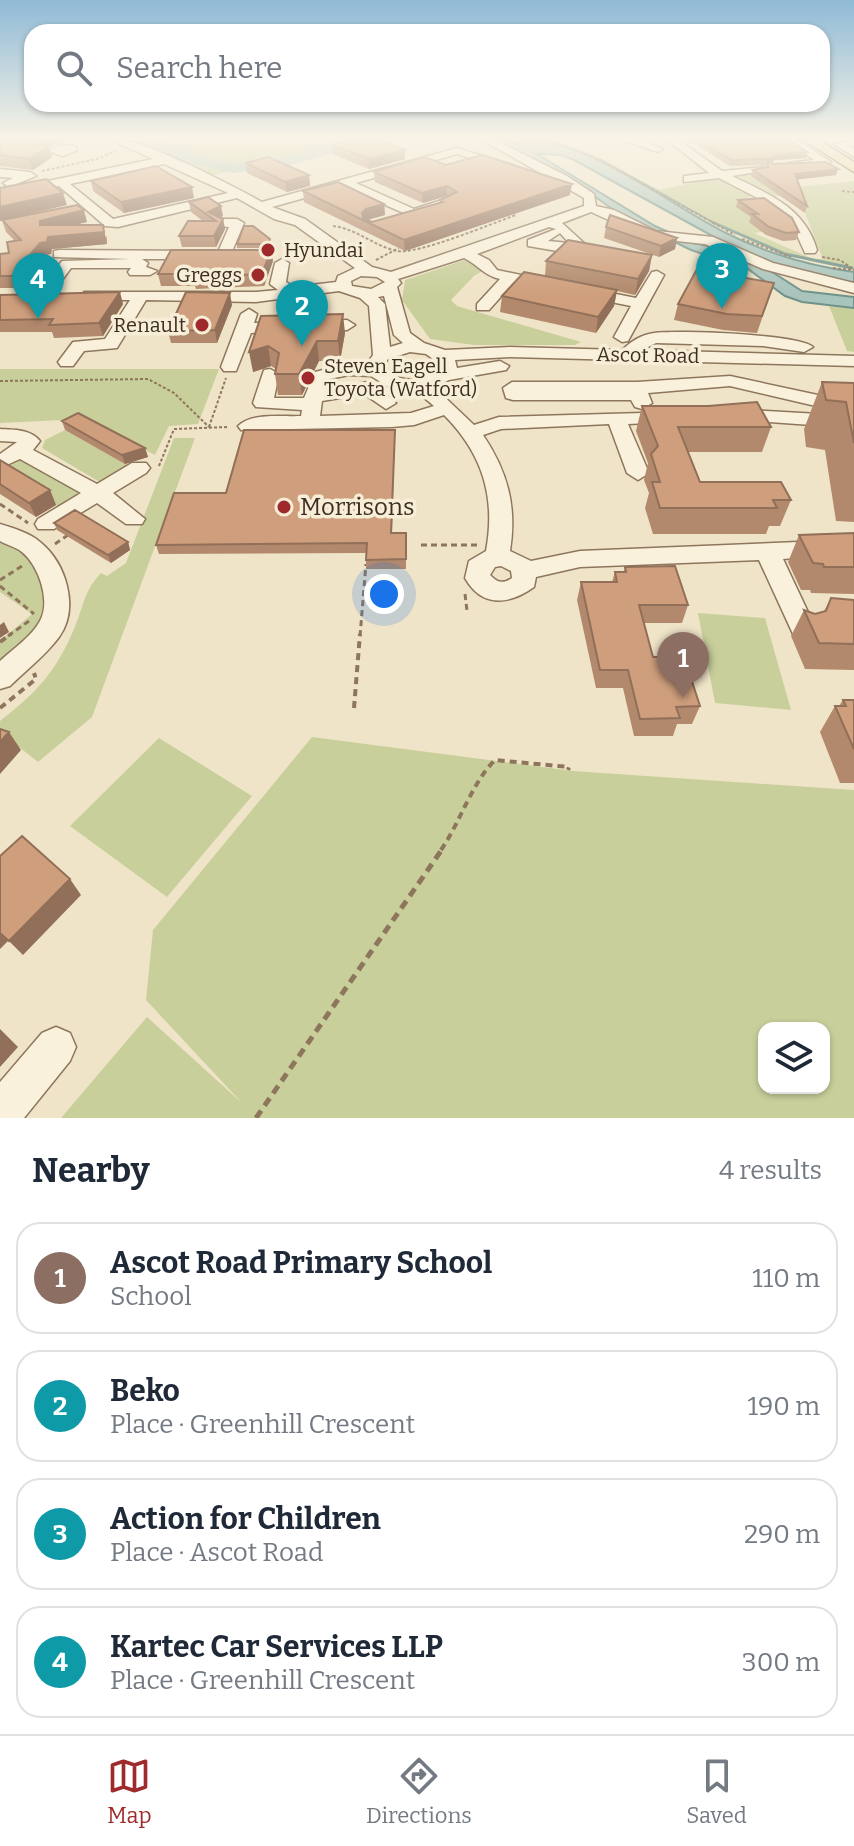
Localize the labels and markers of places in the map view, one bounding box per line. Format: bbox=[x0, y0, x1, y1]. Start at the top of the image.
place label: Hyundai bbox=[284, 238, 364, 262]
marker: Hyundai bbox=[259, 241, 277, 259]
pin: 3 bbox=[696, 243, 748, 309]
pin: 4 bbox=[12, 253, 64, 319]
place label: Greggs bbox=[176, 263, 242, 287]
marker: Greggs bbox=[249, 266, 267, 284]
pin: 2 bbox=[276, 280, 328, 346]
place label: Renault bbox=[113, 313, 186, 337]
marker: Renault bbox=[193, 316, 211, 334]
place label: Steven Eagell Toyota (Watford) bbox=[324, 354, 477, 401]
marker: Steven Eagell Toyota (Watford) bbox=[299, 369, 317, 387]
place label: Morrisons bbox=[300, 493, 414, 521]
marker: Morrisons bbox=[275, 498, 293, 516]
pin: 1 bbox=[657, 632, 709, 698]

